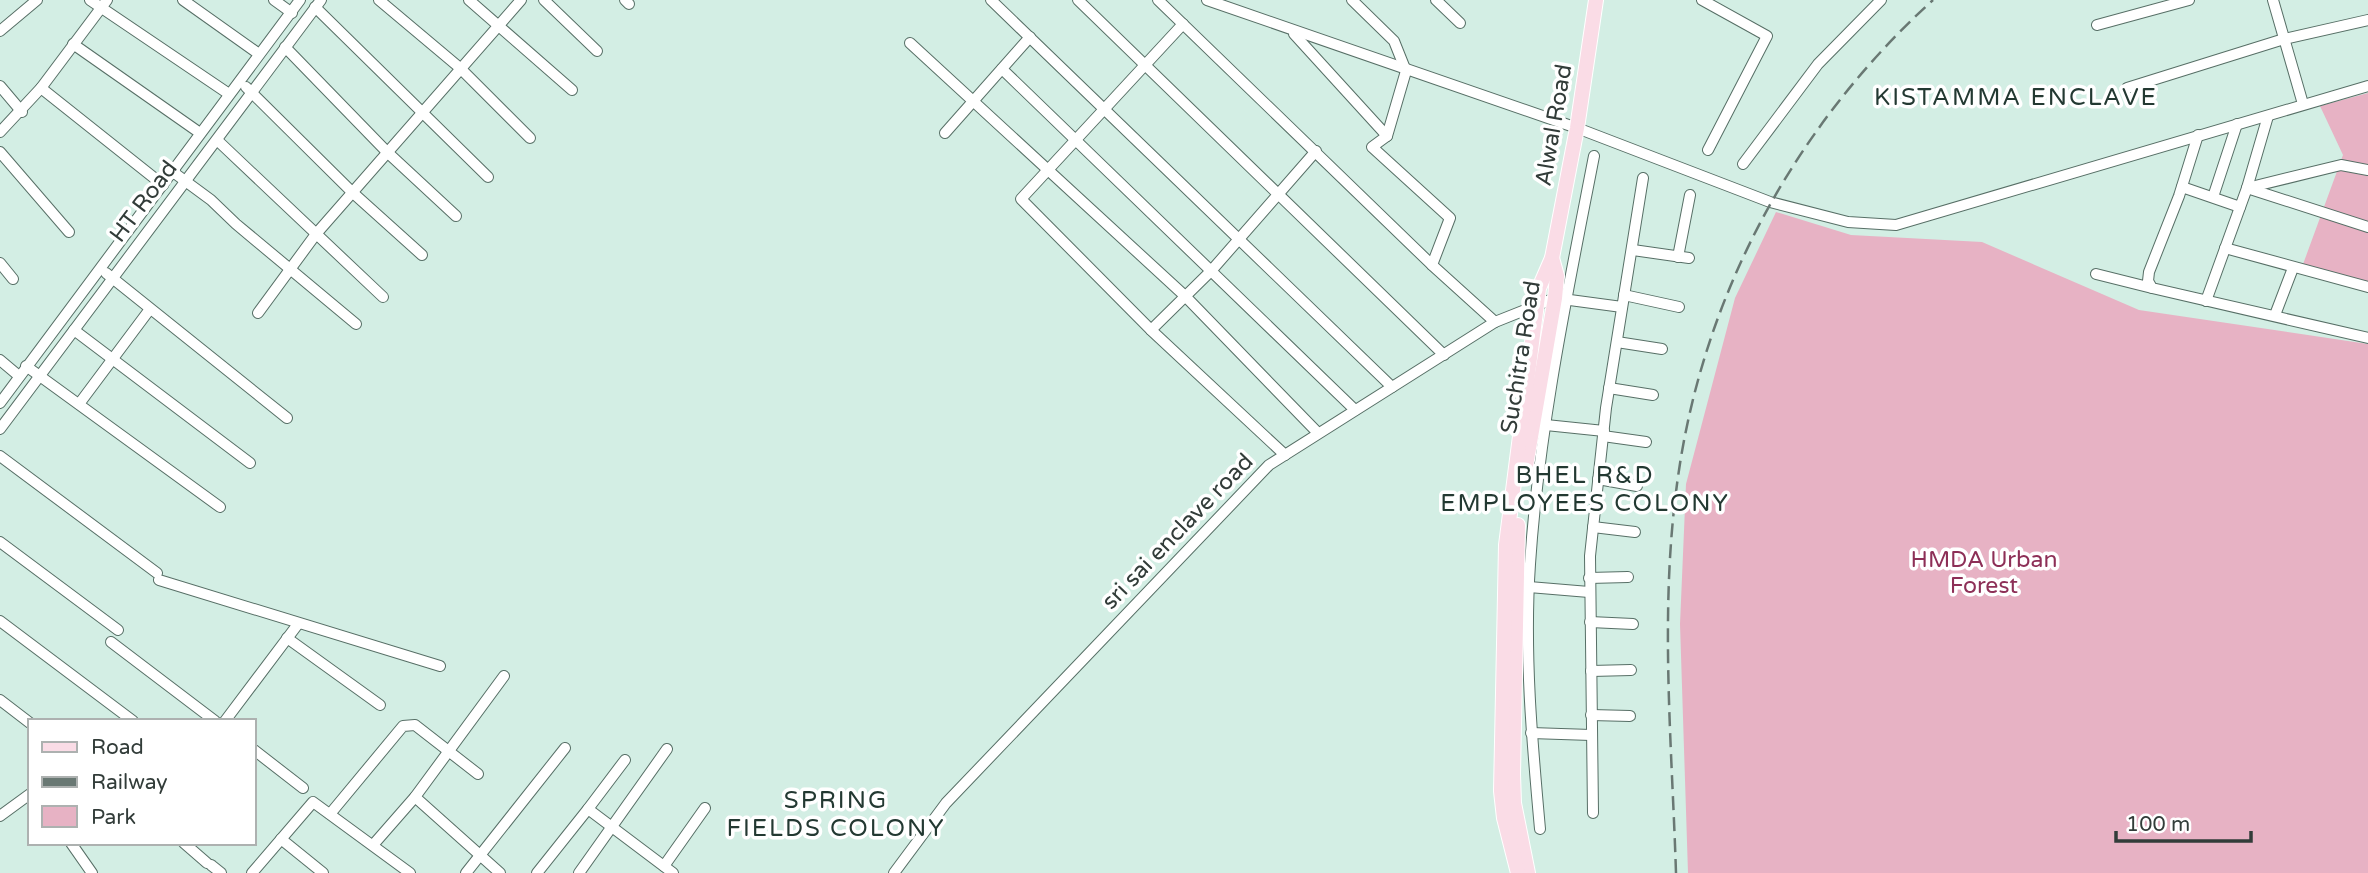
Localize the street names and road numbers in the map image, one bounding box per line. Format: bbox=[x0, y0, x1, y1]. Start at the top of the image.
street label: Alwal Road bbox=[1529, 62, 1578, 188]
street label: HT Road bbox=[104, 155, 184, 248]
street label: Suchitra Road bbox=[1495, 279, 1547, 436]
street label: sri sai enclave road bbox=[1096, 448, 1259, 615]

